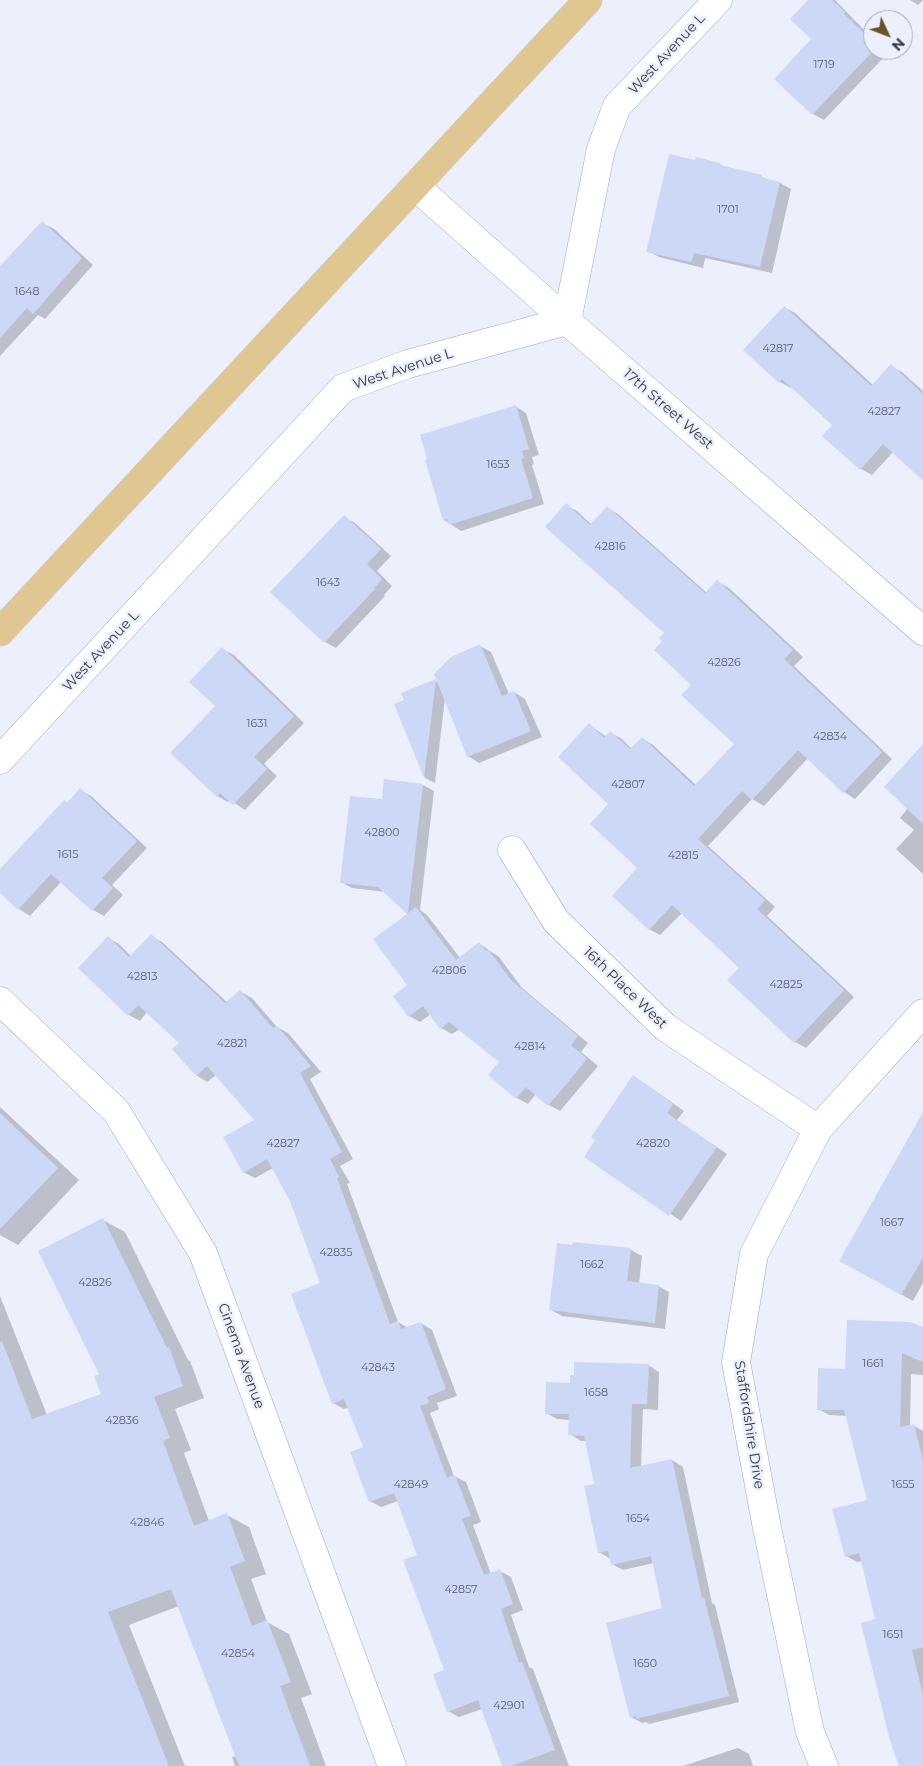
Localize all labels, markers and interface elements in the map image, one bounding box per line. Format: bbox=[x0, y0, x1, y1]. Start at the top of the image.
street label: West Avenue L bbox=[625, 10, 709, 98]
north arrow bbox=[863, 10, 913, 60]
text: N bbox=[888, 34, 909, 55]
house number: 1719 bbox=[813, 58, 835, 72]
house number: 1701 bbox=[717, 203, 739, 217]
house number: 1648 bbox=[14, 285, 40, 299]
house number: 42817 bbox=[763, 342, 793, 356]
street label: West Avenue L bbox=[351, 345, 455, 393]
street label: 17th Street West bbox=[620, 365, 716, 453]
house number: 42827 bbox=[867, 405, 901, 419]
house number: 1653 bbox=[486, 458, 510, 472]
house number: 42816 bbox=[594, 540, 626, 554]
house number: 1643 bbox=[316, 576, 340, 590]
street label: West Avenue L bbox=[59, 607, 143, 695]
house number: 42826 bbox=[707, 656, 741, 670]
house number: 1631 bbox=[247, 717, 267, 731]
house number: 42834 bbox=[813, 730, 847, 744]
house number: 42807 bbox=[611, 778, 645, 792]
house number: 42800 bbox=[364, 826, 400, 840]
house number: 1615 bbox=[58, 848, 78, 862]
house number: 42815 bbox=[668, 849, 698, 863]
street label: 16th Place West bbox=[580, 944, 670, 1032]
house number: 42806 bbox=[432, 964, 466, 978]
house number: 42813 bbox=[127, 970, 157, 984]
house number: 42825 bbox=[770, 978, 802, 992]
house number: 42821 bbox=[217, 1037, 247, 1051]
house number: 42814 bbox=[514, 1040, 546, 1054]
house number: 42827 bbox=[266, 1137, 300, 1151]
house number: 42820 bbox=[636, 1137, 670, 1151]
house number: 1667 bbox=[880, 1216, 904, 1230]
house number: 42835 bbox=[320, 1246, 352, 1260]
house number: 1662 bbox=[580, 1258, 604, 1272]
house number: 42826 bbox=[78, 1276, 112, 1290]
street label: Cinema Avenue bbox=[214, 1301, 268, 1411]
house number: 1661 bbox=[862, 1357, 884, 1371]
street label: Staffordshire Drive bbox=[731, 1360, 767, 1490]
house number: 42843 bbox=[361, 1361, 395, 1375]
house number: 1658 bbox=[584, 1386, 608, 1400]
house number: 42836 bbox=[105, 1414, 139, 1428]
house number: 42849 bbox=[394, 1478, 428, 1492]
house number: 1655 bbox=[891, 1478, 915, 1492]
house number: 1654 bbox=[626, 1512, 650, 1526]
house number: 42846 bbox=[130, 1516, 164, 1530]
house number: 42857 bbox=[444, 1583, 478, 1597]
house number: 1651 bbox=[883, 1628, 903, 1642]
house number: 42854 bbox=[221, 1647, 255, 1661]
house number: 1650 bbox=[633, 1657, 657, 1671]
house number: 42901 bbox=[493, 1699, 525, 1713]

